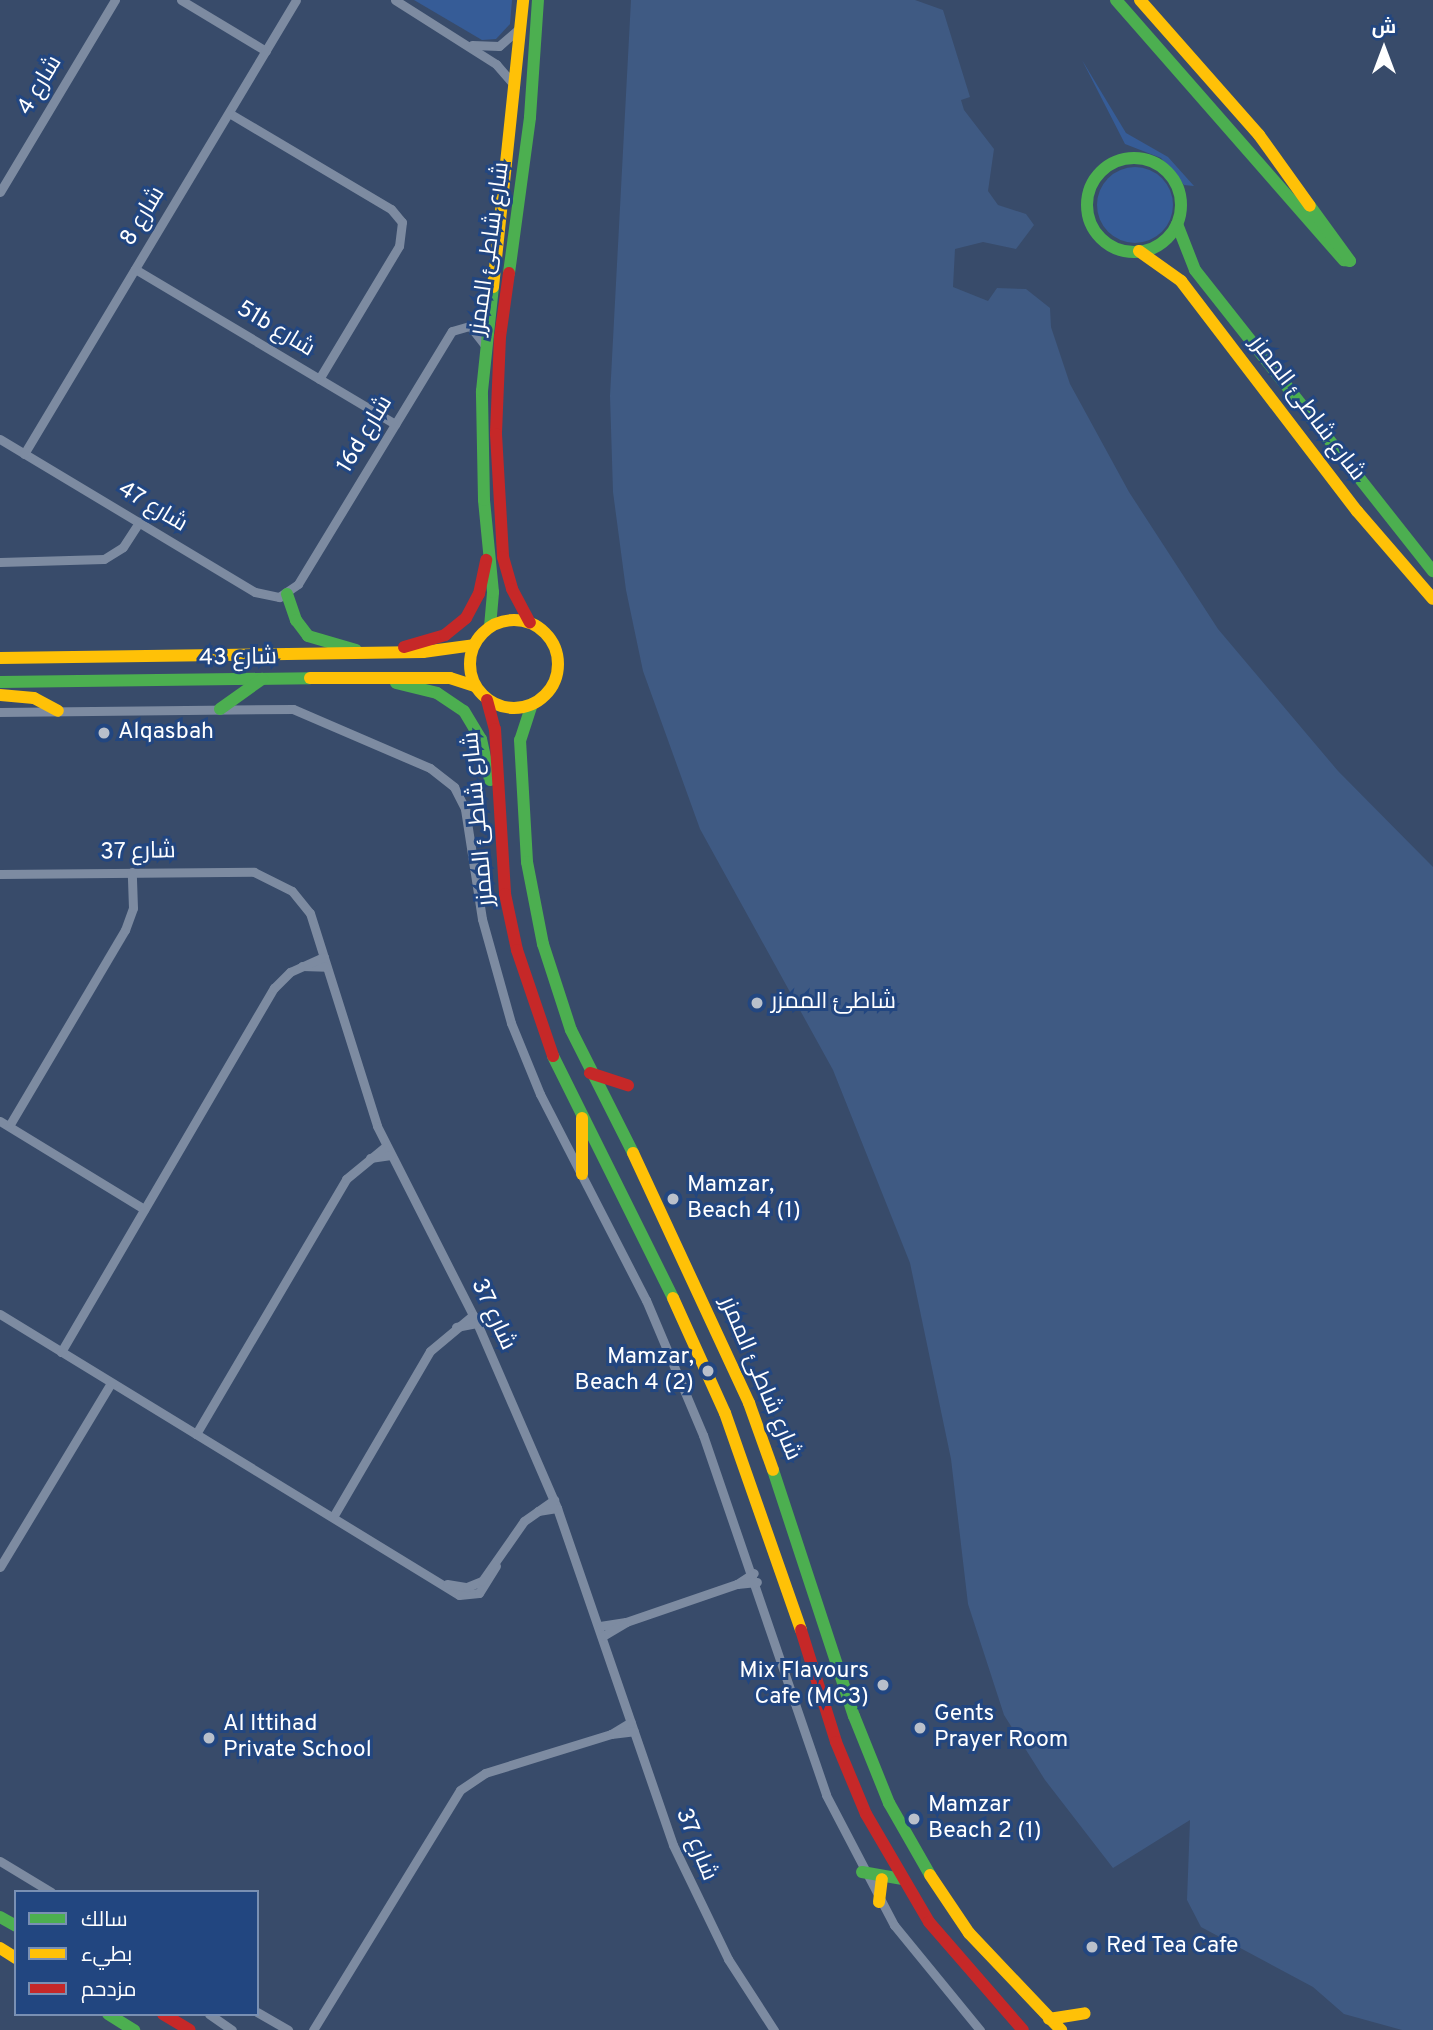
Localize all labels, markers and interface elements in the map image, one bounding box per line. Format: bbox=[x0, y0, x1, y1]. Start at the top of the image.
north arrow bbox=[1349, 14, 1419, 84]
text: ش bbox=[1372, 16, 1396, 40]
street label: شارع 4 bbox=[13, 51, 69, 121]
street label: شارع شاطئ الممزر bbox=[465, 160, 517, 338]
street label: شارع 8 bbox=[116, 182, 172, 252]
street label: 51b شارع bbox=[231, 296, 319, 364]
street label: شارع شاطئ الممزر bbox=[1242, 331, 1370, 487]
street label: 16d شارع bbox=[332, 391, 400, 479]
street label: شارع 47 bbox=[112, 477, 192, 539]
street label: شارع 43 bbox=[199, 645, 277, 673]
place label: Alqasbah bbox=[118, 719, 214, 747]
marker: Alqasbah bbox=[96, 725, 112, 741]
street label: شارع شاطئ الممزر bbox=[459, 731, 501, 907]
street label: شارع 37 bbox=[100, 839, 176, 867]
place label: شاطئ الممزر bbox=[771, 989, 896, 1017]
marker: شاطئ الممزر bbox=[749, 995, 765, 1011]
place label: Mamzar, Beach 4 (1) bbox=[687, 1172, 801, 1226]
marker: Mamzar, Beach 4 (1) bbox=[665, 1191, 681, 1207]
street label: شارع 37 bbox=[464, 1275, 520, 1355]
street label: شارع شاطئ الممزر bbox=[712, 1293, 806, 1465]
place label: Mamzar, Beach 4 (2) bbox=[575, 1344, 694, 1398]
marker: Mamzar, Beach 4 (2) bbox=[700, 1363, 716, 1379]
place label: Mix Flavours Cafe (MC3) bbox=[739, 1658, 869, 1712]
marker: Mix Flavours Cafe (MC3) bbox=[875, 1677, 891, 1693]
place label: Gents Prayer Room bbox=[934, 1701, 1068, 1755]
place label: Al Ittihad Private School bbox=[223, 1711, 372, 1765]
marker: Gents Prayer Room bbox=[912, 1720, 928, 1736]
marker: Al Ittihad Private School bbox=[201, 1730, 217, 1746]
place label: Mamzar Beach 2 (1) bbox=[928, 1792, 1042, 1846]
street label: شارع 37 bbox=[668, 1805, 722, 1885]
marker: Mamzar Beach 2 (1) bbox=[906, 1811, 922, 1827]
legend bbox=[14, 1890, 259, 2016]
text: سالك bbox=[81, 1907, 128, 1934]
place label: Red Tea Cafe bbox=[1106, 1933, 1239, 1961]
marker: Red Tea Cafe bbox=[1084, 1939, 1100, 1955]
text: بطيء bbox=[81, 1942, 132, 1969]
text: مزدحم bbox=[81, 1977, 136, 2004]

